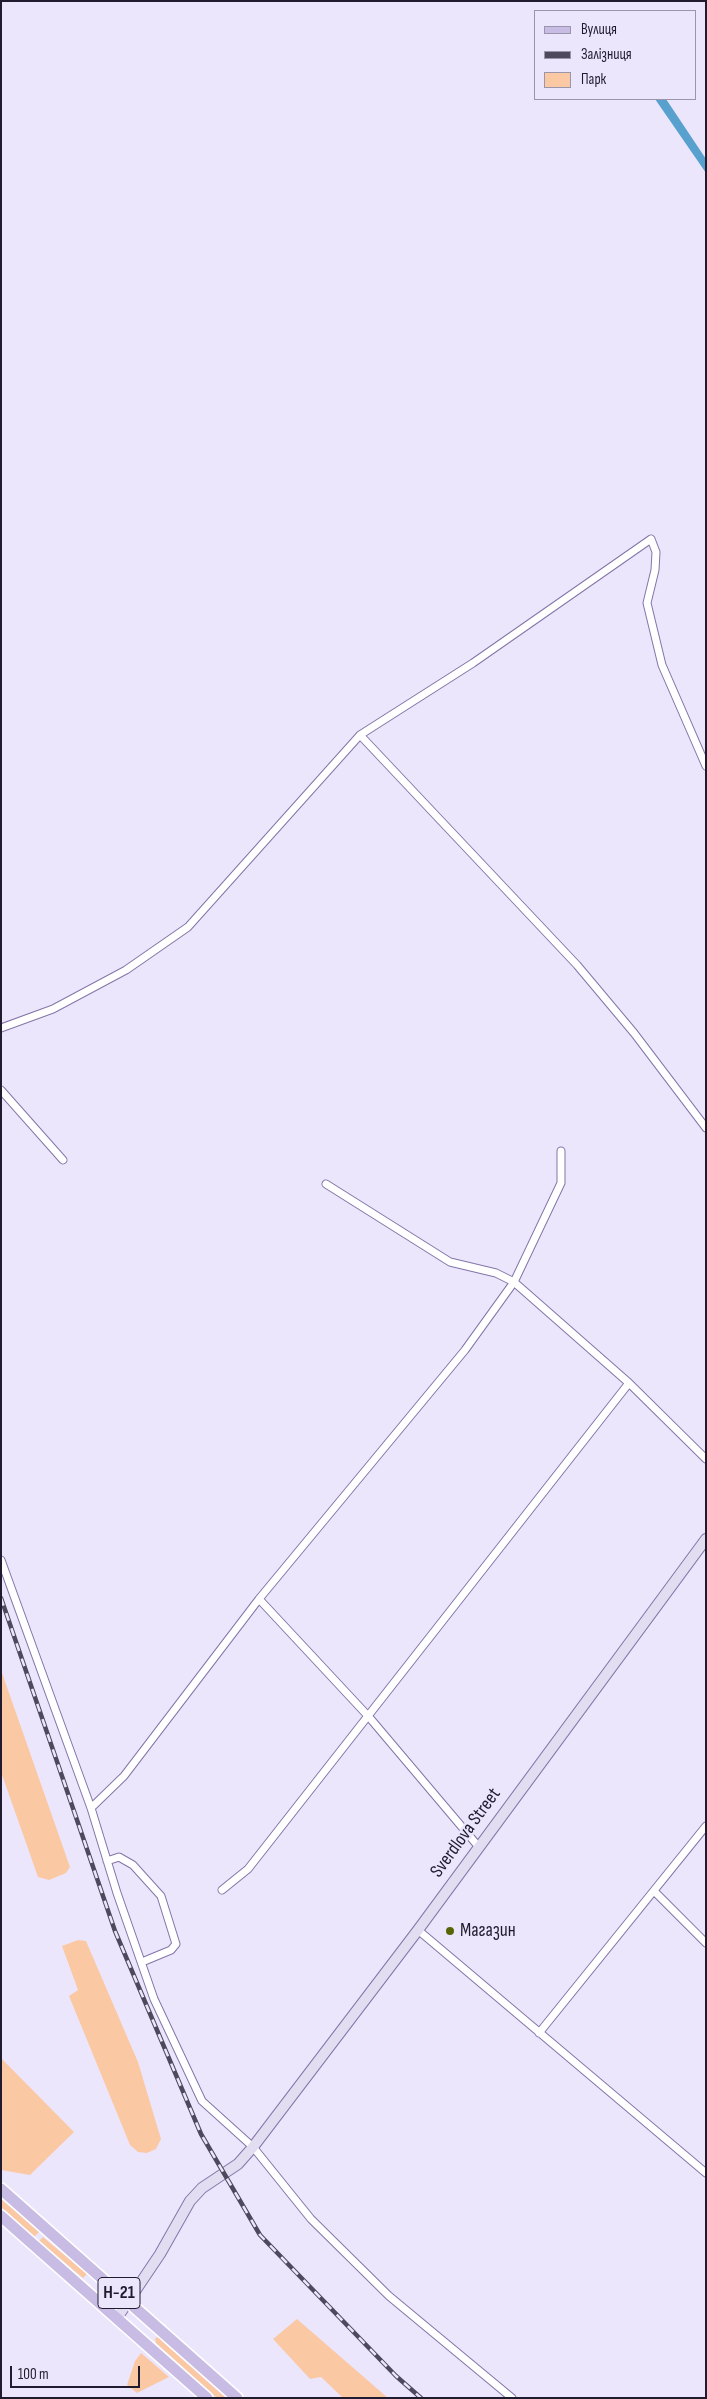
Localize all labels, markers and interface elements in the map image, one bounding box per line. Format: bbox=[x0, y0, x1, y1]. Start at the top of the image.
legend bbox=[534, 10, 697, 100]
text: Вулиця bbox=[581, 20, 617, 39]
text: Залізниця bbox=[581, 45, 632, 64]
text: Парк bbox=[581, 70, 606, 89]
street label: Sverdlova Street bbox=[426, 1784, 506, 1882]
place label: Mагазин bbox=[460, 1920, 516, 1942]
marker: Mагазин bbox=[444, 1925, 456, 1937]
road number: Н-21 bbox=[98, 2278, 140, 2308]
scale bar bbox=[12, 2356, 142, 2388]
text: 100 m bbox=[18, 2365, 49, 2384]

